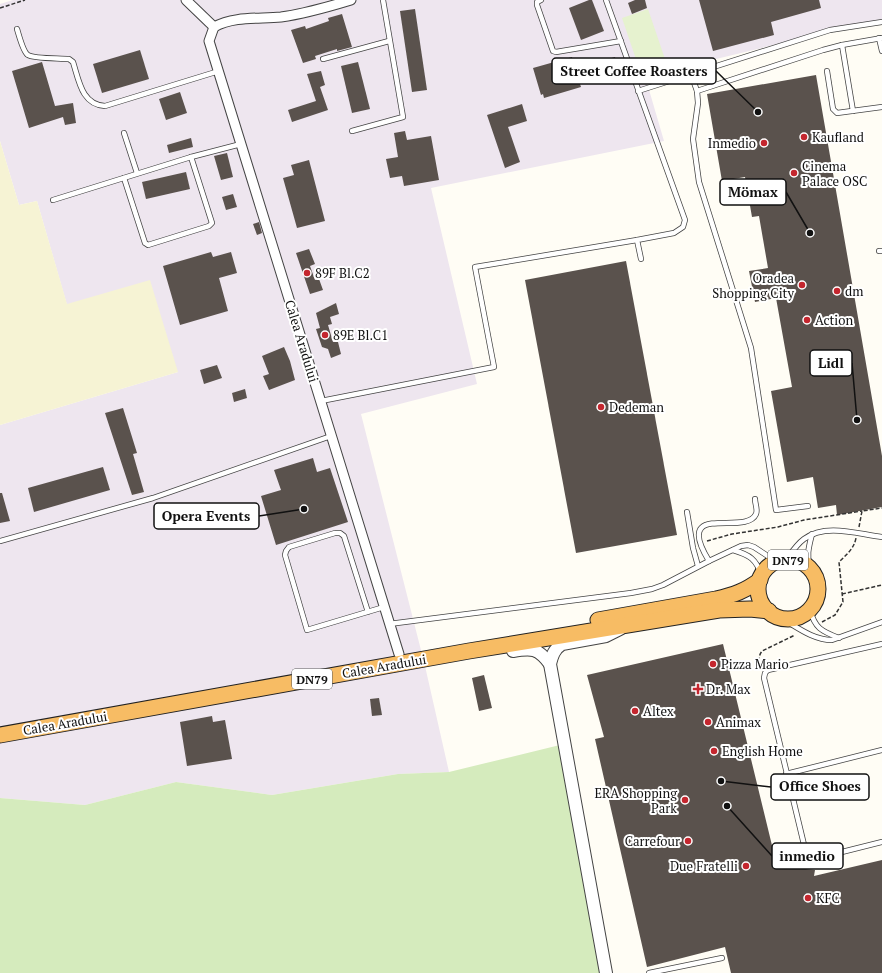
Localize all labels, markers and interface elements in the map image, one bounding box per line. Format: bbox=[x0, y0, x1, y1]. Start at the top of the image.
callout: Street Coffee Roasters bbox=[552, 58, 716, 84]
text: Street Coffee Roasters bbox=[560, 61, 708, 80]
place label: Kaufland bbox=[812, 128, 864, 146]
marker: Kaufland bbox=[799, 132, 809, 142]
place label: Inmedio bbox=[708, 134, 756, 152]
marker: Inmedio bbox=[759, 138, 769, 148]
place label: Cinema Palace OSC bbox=[802, 157, 867, 190]
marker: Cinema Palace OSC bbox=[789, 168, 799, 178]
callout: Mömax bbox=[720, 179, 786, 205]
text: Mömax bbox=[728, 182, 778, 201]
place label: 89F Bl.C2 bbox=[315, 264, 370, 282]
marker: 89F Bl.C2 bbox=[302, 268, 312, 278]
place label: Oradea Shopping City bbox=[712, 269, 794, 302]
marker: Oradea Shopping City bbox=[797, 280, 807, 290]
place label: dm bbox=[845, 282, 863, 300]
marker: dm bbox=[832, 286, 842, 296]
street label: Calea Aradului bbox=[281, 298, 323, 384]
place label: Action bbox=[815, 311, 853, 329]
marker: Action bbox=[802, 315, 812, 325]
place label: 89E Bl.C1 bbox=[333, 326, 388, 344]
marker: 89E Bl.C1 bbox=[320, 330, 330, 340]
callout: Lidl bbox=[810, 350, 852, 376]
text: Lidl bbox=[818, 353, 844, 372]
place label: Dedeman bbox=[609, 398, 664, 416]
marker: Dedeman bbox=[596, 402, 606, 412]
callout: Opera Events bbox=[154, 503, 259, 529]
text: Opera Events bbox=[162, 506, 250, 525]
road number: DN79 bbox=[768, 550, 808, 570]
street label: Calea Aradului bbox=[340, 650, 428, 682]
place label: Pizza Mario bbox=[721, 655, 789, 673]
marker: Pizza Mario bbox=[708, 659, 718, 669]
road number: DN79 bbox=[292, 669, 332, 689]
place label: Dr. Max bbox=[706, 680, 751, 698]
marker: Dr. Max bbox=[693, 684, 703, 694]
place label: Altex bbox=[643, 702, 674, 720]
marker: Altex bbox=[630, 706, 640, 716]
street label: Calea Aradului bbox=[21, 707, 109, 739]
place label: Animax bbox=[716, 713, 761, 731]
marker: Animax bbox=[703, 717, 713, 727]
place label: English Home bbox=[722, 742, 803, 760]
marker: English Home bbox=[709, 746, 719, 756]
callout: Office Shoes bbox=[771, 774, 869, 800]
text: Office Shoes bbox=[779, 776, 861, 795]
place label: ERA Shopping Park bbox=[594, 784, 677, 817]
marker: ERA Shopping Park bbox=[680, 795, 690, 805]
place label: Carrefour bbox=[625, 832, 680, 850]
marker: Carrefour bbox=[683, 836, 693, 846]
callout: inmedio bbox=[772, 843, 843, 869]
text: inmedio bbox=[779, 846, 835, 865]
place label: Due Fratelli bbox=[670, 857, 738, 875]
marker: Due Fratelli bbox=[741, 861, 751, 871]
place label: KFC bbox=[816, 889, 840, 907]
marker: KFC bbox=[803, 893, 813, 903]

